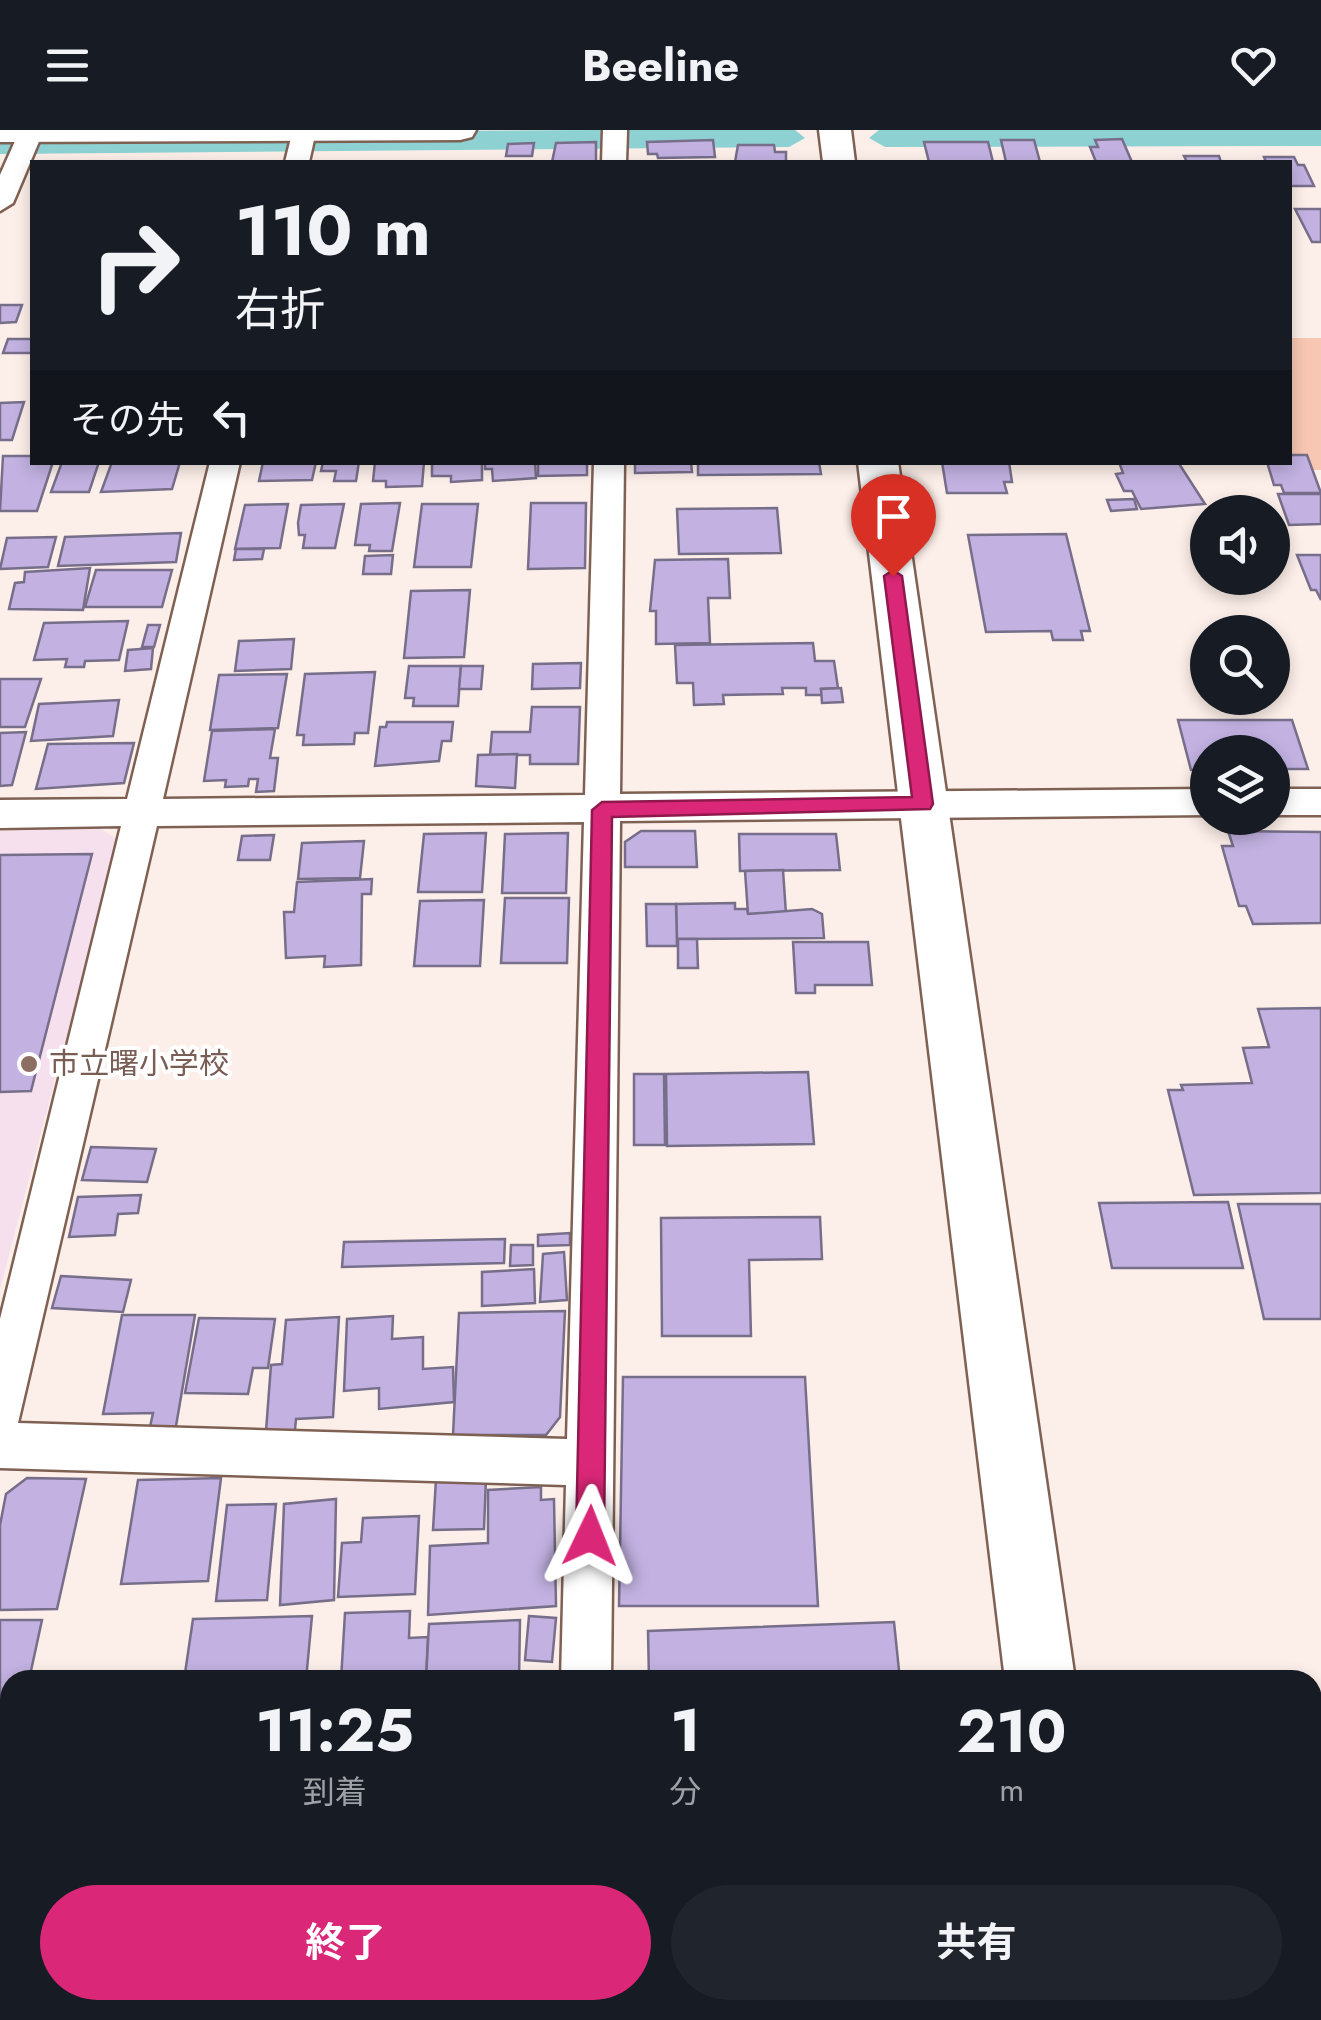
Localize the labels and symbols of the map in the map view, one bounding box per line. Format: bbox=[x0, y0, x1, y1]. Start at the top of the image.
pin bbox=[851, 474, 936, 577]
place label: 市立曙小学校 bbox=[49, 1042, 229, 1085]
marker: 市立曙小学校 bbox=[18, 1053, 40, 1075]
position arrow bbox=[538, 1484, 642, 1588]

